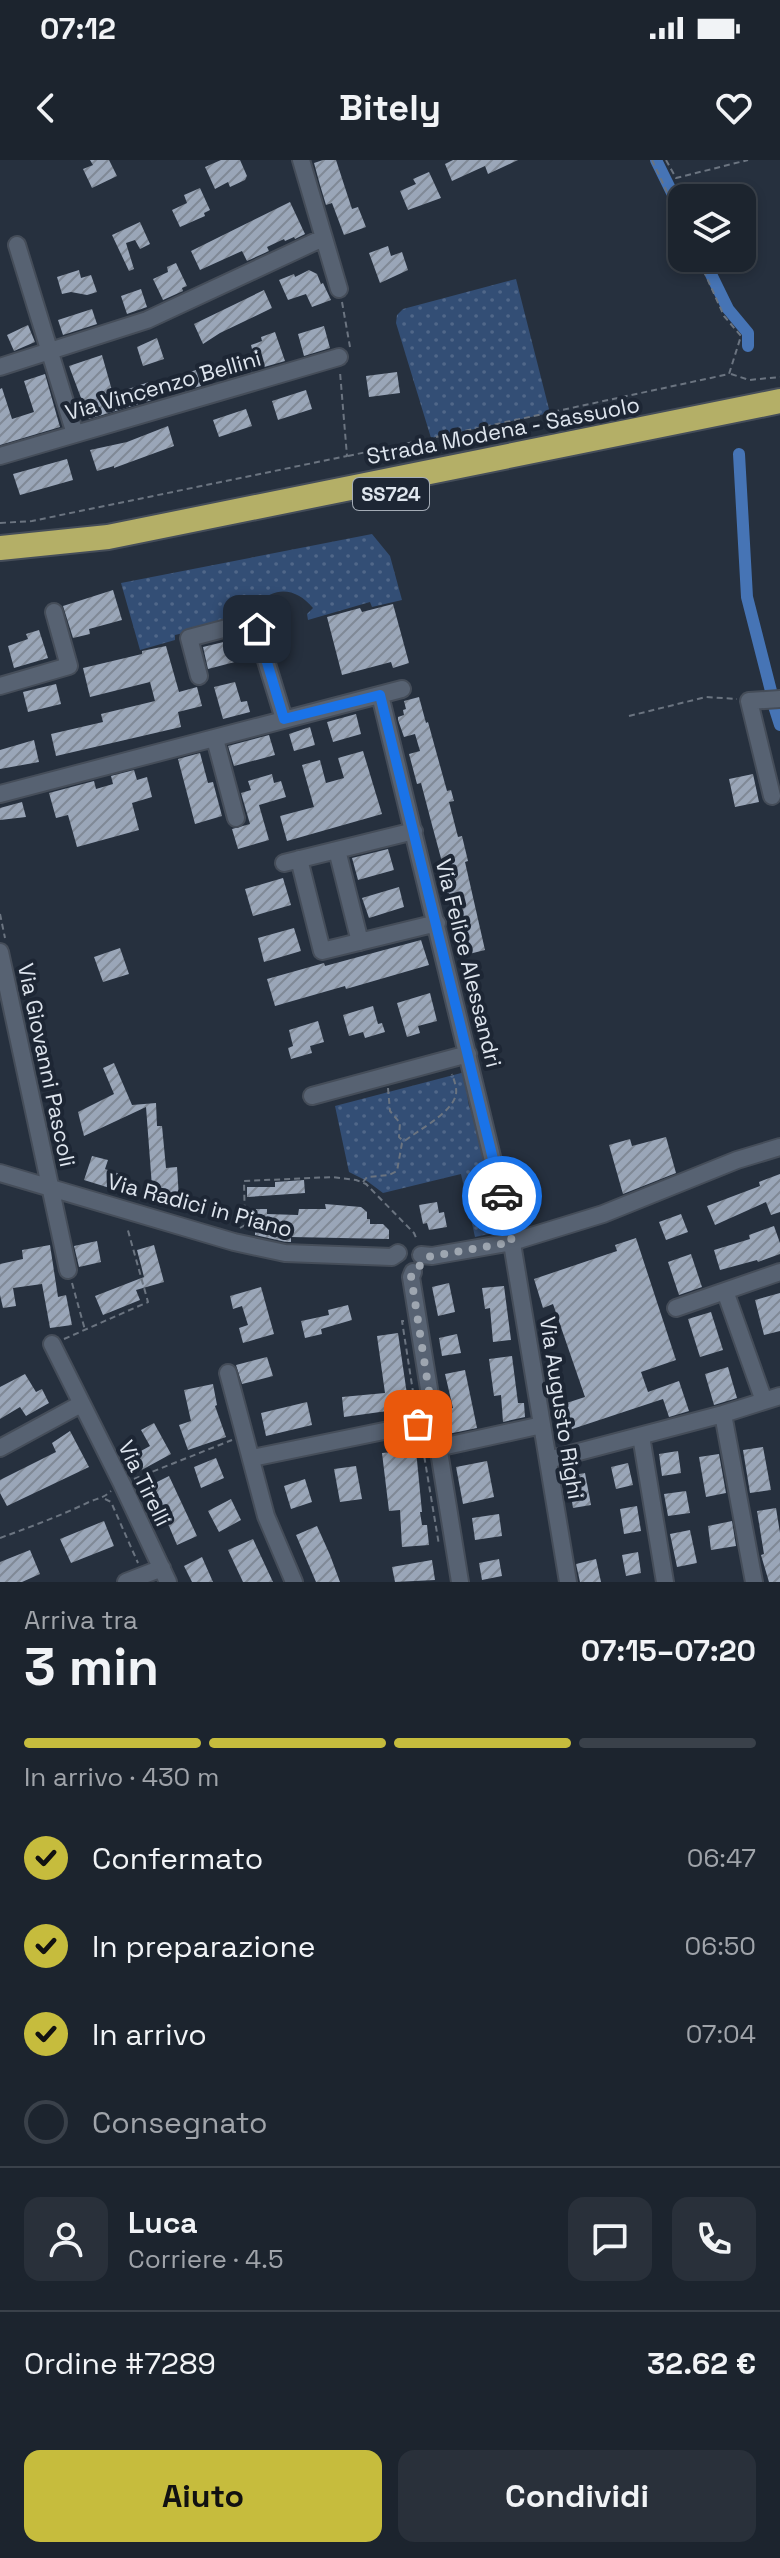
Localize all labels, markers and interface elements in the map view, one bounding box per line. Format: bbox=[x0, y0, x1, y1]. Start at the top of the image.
text: 07:12 bbox=[40, 9, 116, 48]
text: Bitely bbox=[339, 85, 441, 131]
icon: back bbox=[24, 86, 68, 130]
icon: heart bbox=[712, 86, 756, 130]
map controls bbox=[668, 184, 756, 272]
button: layers bbox=[668, 184, 756, 272]
street label: Via Vincenzo Bellini bbox=[62, 344, 264, 426]
street label: Strada Modena - Sassuolo bbox=[364, 390, 642, 470]
road number: SS724 bbox=[353, 478, 429, 510]
pin bbox=[223, 595, 291, 663]
icon: home bbox=[235, 607, 279, 651]
street label: Via Felice Alessandri bbox=[430, 856, 508, 1070]
street label: Via Giovanni Pascoli bbox=[12, 961, 82, 1169]
courier bbox=[462, 1156, 542, 1236]
street label: Via Radici in Piano bbox=[105, 1167, 295, 1243]
icon: car bbox=[480, 1174, 524, 1218]
street label: Via Augusto Righi bbox=[534, 1315, 590, 1501]
pin bbox=[384, 1390, 452, 1458]
icon: bag bbox=[396, 1402, 440, 1446]
street label: Via Tirelli bbox=[112, 1436, 178, 1530]
text: Arriva tra bbox=[24, 1603, 138, 1637]
text: 07:15–07:20 bbox=[581, 1631, 756, 1670]
text: 3 min bbox=[24, 1634, 159, 1700]
text: In arrivo · 430 m bbox=[24, 1760, 219, 1794]
icon: check bbox=[24, 1836, 68, 1880]
text: Confermato bbox=[92, 1839, 263, 1878]
text: 06:47 bbox=[687, 1841, 756, 1875]
icon: check bbox=[24, 1924, 68, 1968]
text: In preparazione bbox=[92, 1927, 316, 1966]
text: 06:50 bbox=[685, 1929, 756, 1963]
icon: check bbox=[24, 2012, 68, 2056]
text: In arrivo bbox=[92, 2015, 207, 2054]
text: 07:04 bbox=[686, 2017, 756, 2051]
text: Consegnato bbox=[92, 2103, 268, 2142]
button: person bbox=[24, 2197, 108, 2281]
button: chat bbox=[568, 2197, 652, 2281]
button: phone bbox=[672, 2197, 756, 2281]
text: Luca bbox=[128, 2203, 198, 2242]
text: Corriere · 4.5 bbox=[128, 2242, 283, 2276]
text: Ordine #7289 bbox=[24, 2344, 216, 2383]
text: 32.62 € bbox=[647, 2344, 756, 2383]
button: Aiuto bbox=[24, 2450, 382, 2542]
button: Condividi bbox=[398, 2450, 756, 2542]

